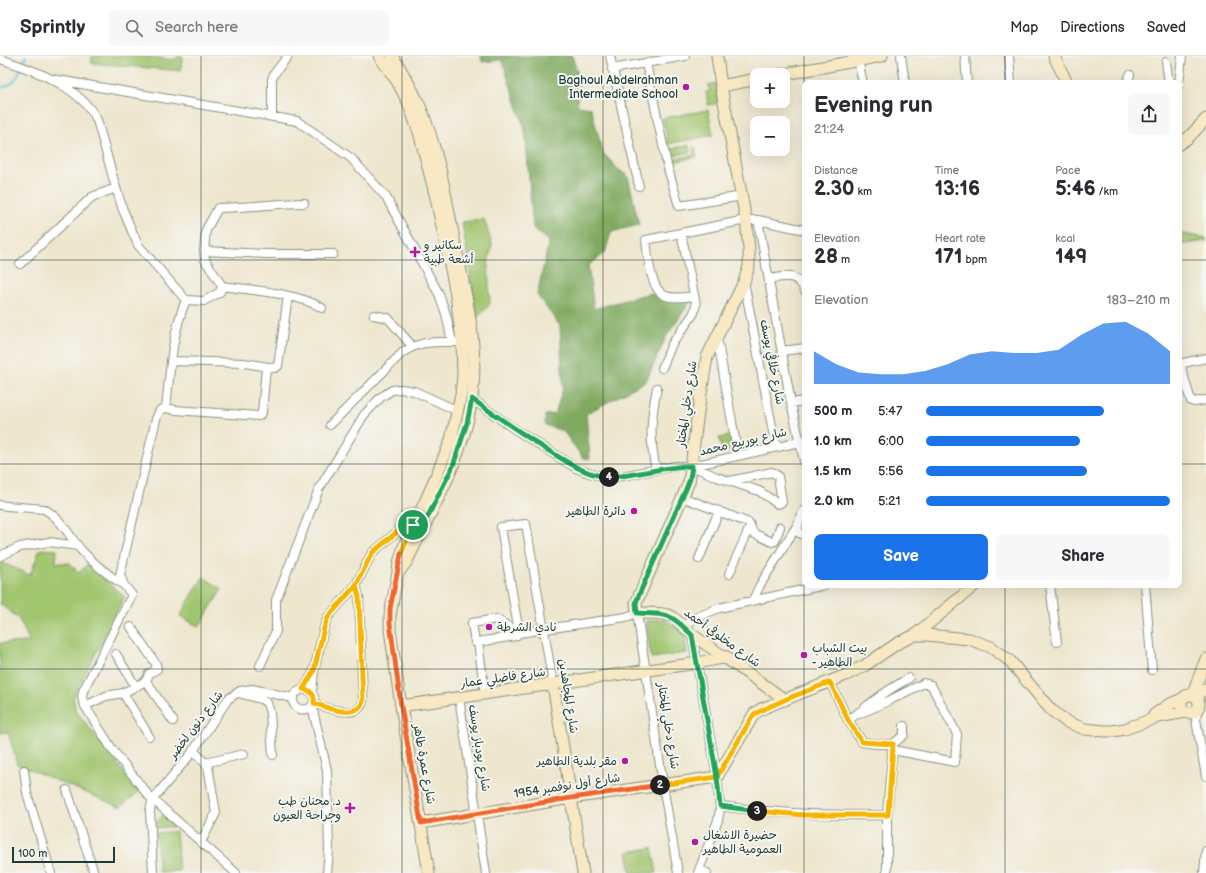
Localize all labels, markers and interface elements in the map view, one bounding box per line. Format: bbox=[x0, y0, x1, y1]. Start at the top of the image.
search box bbox=[109, 10, 389, 46]
text: Sprintly bbox=[20, 16, 85, 39]
icon: search bbox=[123, 17, 145, 39]
text: Search here bbox=[155, 18, 238, 37]
text: Map bbox=[1010, 19, 1038, 36]
text: Directions bbox=[1060, 19, 1125, 36]
text: Saved bbox=[1147, 19, 1186, 36]
map controls bbox=[750, 68, 790, 156]
button: + bbox=[750, 68, 790, 108]
place label: Baghoul Abdelrahman Intermediate School bbox=[558, 73, 678, 102]
marker: Baghoul Abdelrahman Intermediate School bbox=[681, 82, 691, 92]
text: Evening run bbox=[814, 92, 933, 119]
button: share bbox=[1128, 93, 1170, 135]
button: − bbox=[750, 116, 790, 156]
text: 21:24 bbox=[814, 121, 845, 137]
text: Distance bbox=[814, 164, 858, 177]
text: Time bbox=[935, 164, 959, 177]
text: Pace bbox=[1055, 164, 1080, 177]
text: 2.30 bbox=[814, 177, 855, 201]
text: 13:16 bbox=[935, 177, 980, 201]
text: 5:46 bbox=[1055, 177, 1096, 201]
text: km bbox=[855, 185, 872, 198]
text: /km bbox=[1096, 185, 1118, 198]
text: Elevation bbox=[814, 232, 860, 245]
text: Heart rate bbox=[935, 232, 985, 245]
text: kcal bbox=[1055, 232, 1075, 245]
place label: سكانير و أشعة طبية bbox=[423, 238, 474, 267]
text: 28 bbox=[814, 245, 838, 269]
text: 171 bbox=[935, 245, 963, 269]
text: 149 bbox=[1055, 245, 1087, 269]
marker: سكانير و أشعة طبية bbox=[409, 246, 421, 258]
text: m bbox=[838, 253, 850, 266]
text: bpm bbox=[963, 253, 987, 266]
text: Elevation bbox=[814, 292, 868, 308]
text: 183–210 m bbox=[1106, 292, 1170, 308]
street label: شارع خلافي يوسف bbox=[755, 318, 789, 406]
street label: شارع دخلي المختار bbox=[673, 360, 703, 450]
text: 500 m bbox=[814, 403, 852, 419]
text: 5:47 bbox=[878, 403, 902, 419]
street label: شارع بوربيع محمد bbox=[698, 425, 789, 460]
text: 1.0 km bbox=[814, 433, 852, 449]
text: 6:00 bbox=[878, 433, 904, 449]
text: 1.5 km bbox=[814, 463, 851, 479]
text: 5:56 bbox=[878, 463, 903, 479]
pin: 4 bbox=[599, 467, 619, 487]
text: 4 bbox=[606, 470, 612, 483]
text: 2.0 km bbox=[814, 493, 854, 509]
text: 5:21 bbox=[878, 493, 901, 509]
place label: دائرة الطاهير bbox=[566, 504, 626, 519]
marker: دائرة الطاهير bbox=[629, 506, 639, 516]
pin bbox=[396, 508, 430, 542]
icon: arrive bbox=[402, 514, 424, 536]
button: Save bbox=[814, 534, 988, 580]
button: Share bbox=[996, 534, 1170, 580]
street label: شارع مخلوفي أحمد bbox=[680, 604, 764, 672]
place label: نادي الشرطة bbox=[497, 620, 557, 636]
marker: نادي الشرطة bbox=[484, 622, 494, 632]
place label: بيت الشباب - الطاهير bbox=[812, 641, 867, 670]
marker: بيت الشباب - الطاهير bbox=[799, 650, 809, 660]
street label: شارع المجاهدين bbox=[554, 658, 581, 735]
street label: شارع فاضلي عمار bbox=[458, 665, 547, 695]
street label: شارع دخلي المختار bbox=[651, 681, 682, 771]
street label: شارع دنون لخضر bbox=[165, 688, 227, 763]
street label: شارع بودباز يوسف bbox=[464, 703, 493, 793]
street label: شارع عمرة طاهر bbox=[408, 722, 438, 805]
place label: مقر بلدية الطاهير bbox=[536, 754, 617, 769]
marker: مقر بلدية الطاهير bbox=[620, 756, 630, 766]
street label: شارع أول نوفمبر 1954 bbox=[513, 770, 621, 803]
pin: 2 bbox=[650, 775, 670, 795]
text: 2 bbox=[657, 778, 663, 791]
place label: د. محنان طب وجراحة العيون bbox=[273, 794, 341, 823]
pin: 3 bbox=[747, 801, 767, 821]
marker: د. محنان طب وجراحة العيون bbox=[344, 802, 356, 814]
text: 3 bbox=[754, 804, 760, 817]
place label: حضيرة الاشغال العمومية الطاهير bbox=[702, 828, 782, 857]
marker: حضيرة الاشغال العمومية الطاهير bbox=[690, 837, 700, 847]
scale bar bbox=[12, 845, 115, 864]
text: 100 m bbox=[18, 847, 47, 860]

